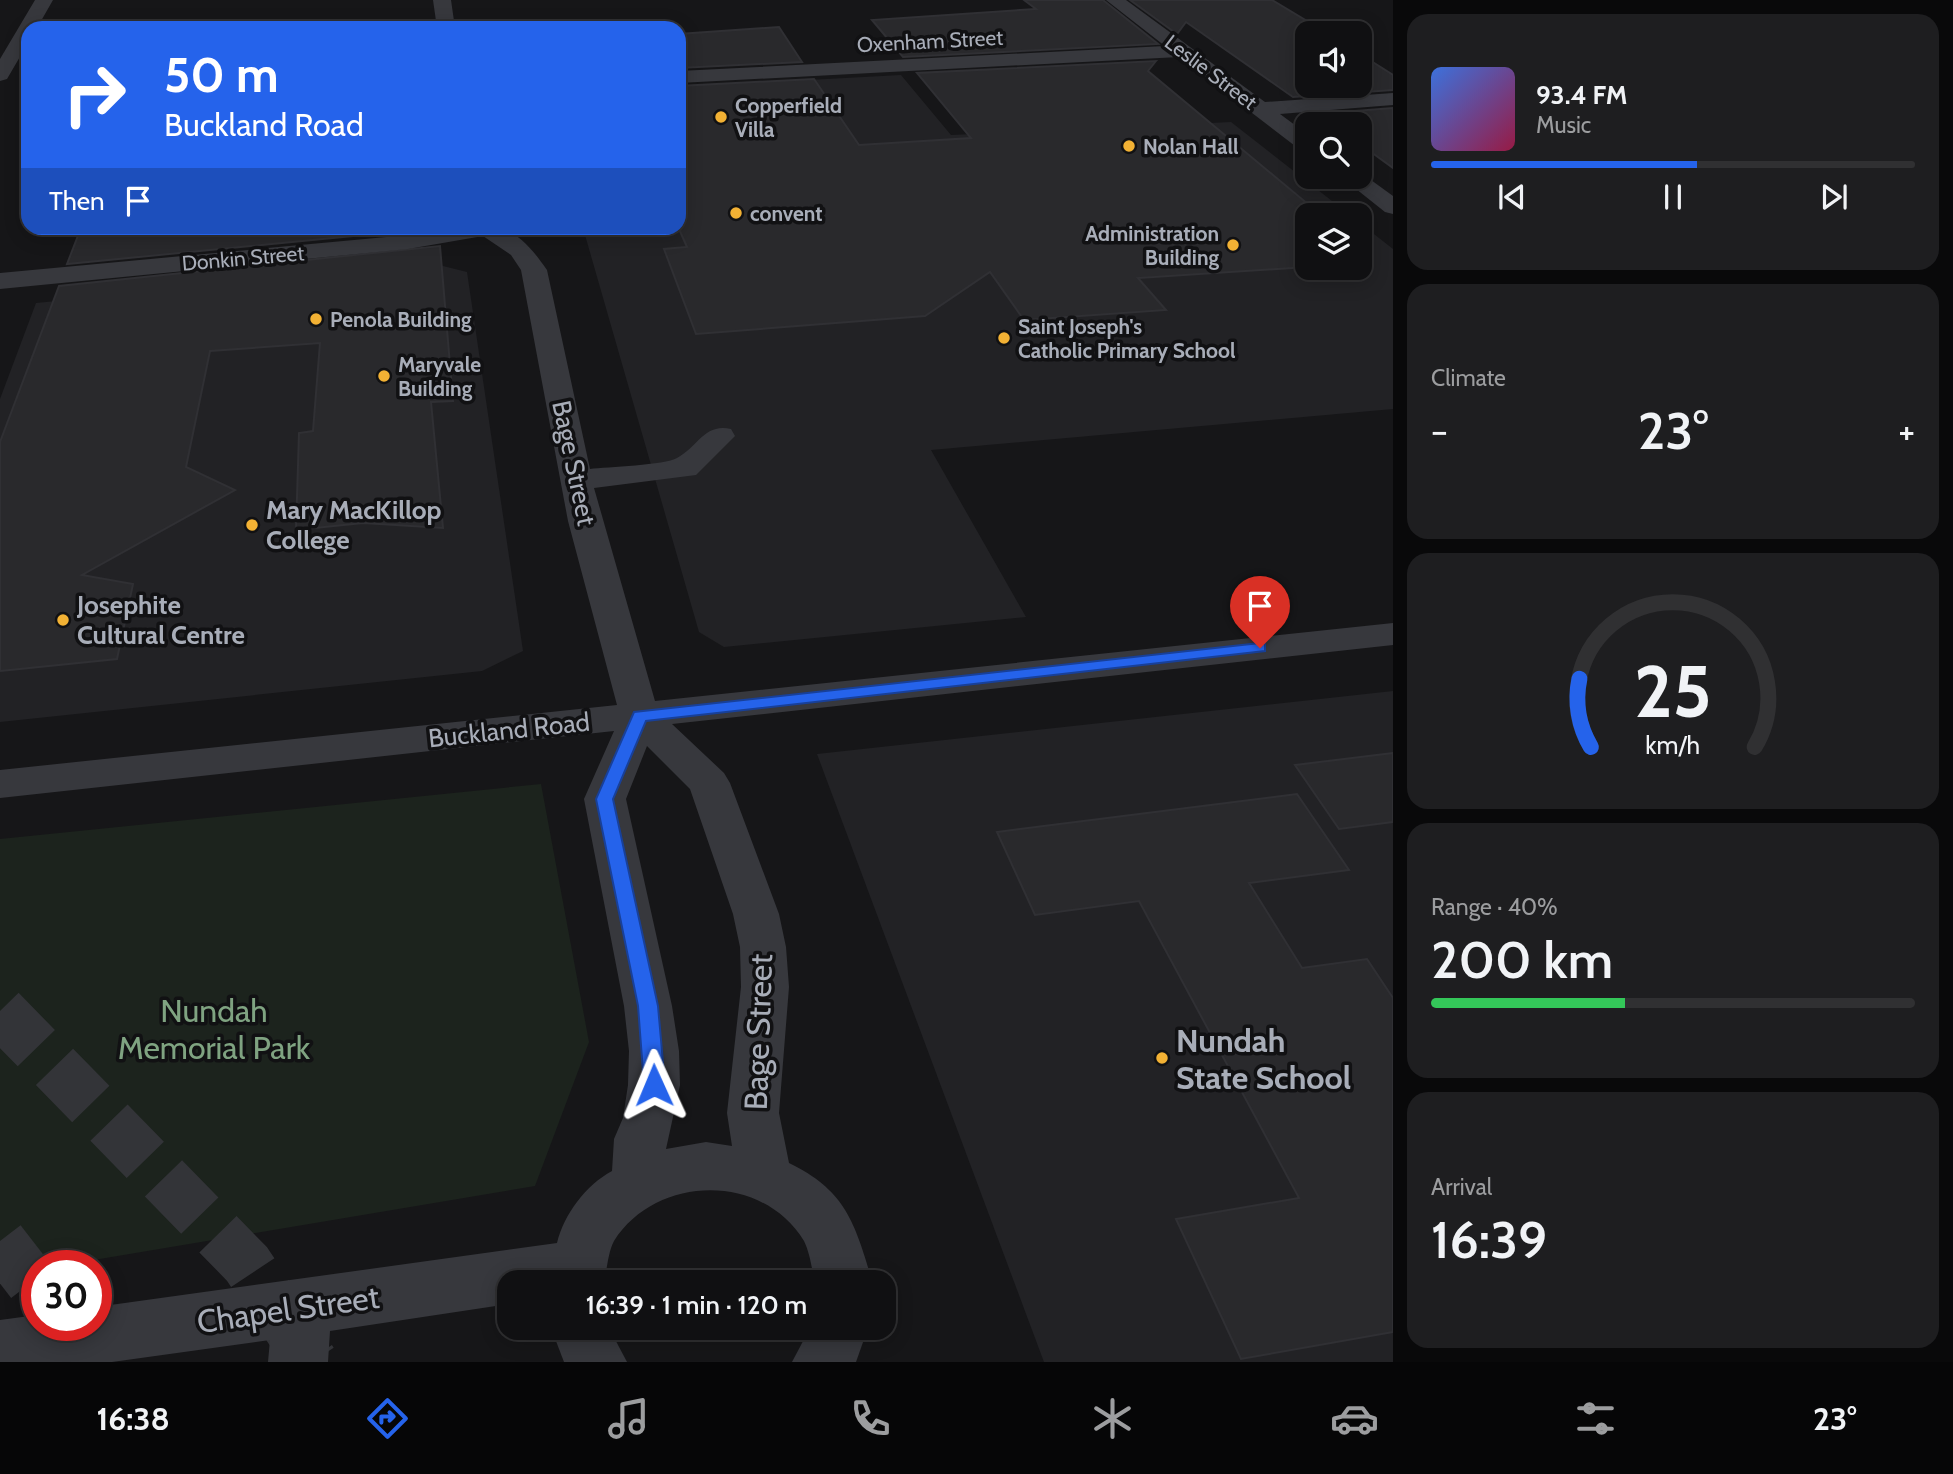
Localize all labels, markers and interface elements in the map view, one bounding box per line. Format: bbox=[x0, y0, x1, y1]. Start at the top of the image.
map controls bbox=[1295, 21, 1372, 280]
button: sound bbox=[1295, 21, 1372, 98]
street label: Oxenham Street bbox=[856, 25, 1004, 57]
street label: Leslie Street bbox=[1160, 29, 1262, 115]
text: 50 m bbox=[164, 45, 279, 104]
icon: right bbox=[49, 49, 140, 140]
text: 93.4 FM bbox=[1536, 79, 1627, 111]
place label: Copperfield Villa bbox=[735, 93, 842, 142]
text: Buckland Road bbox=[164, 105, 364, 144]
marker: Copperfield Villa bbox=[713, 109, 729, 125]
text: Music bbox=[1536, 111, 1591, 139]
button: search bbox=[1295, 112, 1372, 189]
place label: Nolan Hall bbox=[1143, 134, 1239, 159]
marker: Nolan Hall bbox=[1121, 138, 1137, 154]
icon: previous bbox=[1493, 178, 1531, 216]
icon: pause bbox=[1654, 178, 1692, 216]
icon: next bbox=[1815, 178, 1853, 216]
icon: arrive bbox=[119, 182, 157, 220]
text: Then bbox=[49, 185, 105, 217]
place label: convent bbox=[750, 201, 822, 226]
button: layers bbox=[1295, 203, 1372, 280]
marker: convent bbox=[728, 205, 744, 221]
place label: Administration Building bbox=[1085, 221, 1219, 270]
marker: Administration Building bbox=[1225, 237, 1241, 253]
street label: Donkin Street bbox=[181, 240, 305, 276]
place label: Penola Building bbox=[330, 307, 472, 332]
marker: Penola Building bbox=[308, 311, 324, 327]
place label: Saint Joseph's Catholic Primary School bbox=[1018, 314, 1236, 363]
marker: Saint Joseph's Catholic Primary School bbox=[996, 330, 1012, 346]
place label: Maryvale Building bbox=[398, 352, 481, 401]
text: Climate bbox=[1431, 364, 1506, 392]
marker: Maryvale Building bbox=[376, 368, 392, 384]
street label: Bage Street bbox=[545, 398, 603, 529]
text: 23° bbox=[1638, 399, 1708, 462]
text: − bbox=[1431, 407, 1448, 454]
text: + bbox=[1898, 407, 1915, 454]
place label: Mary MacKillop College bbox=[266, 494, 442, 556]
marker: Mary MacKillop College bbox=[244, 517, 260, 533]
pin bbox=[1230, 576, 1290, 648]
icon: arrive bbox=[1241, 587, 1279, 625]
place label: Josephite Cultural Centre bbox=[76, 589, 245, 651]
marker: Josephite Cultural Centre bbox=[55, 612, 71, 628]
text: 25 bbox=[1634, 647, 1712, 735]
street label: Buckland Road bbox=[427, 706, 591, 754]
text: km/h bbox=[1646, 730, 1700, 760]
text: Range · 40% bbox=[1431, 893, 1558, 921]
text: 200 km bbox=[1431, 928, 1613, 991]
street label: Bage Street bbox=[736, 953, 780, 1111]
park label: Nundah Memorial Park bbox=[118, 991, 311, 1067]
place label: Nundah State School bbox=[1176, 1021, 1351, 1097]
position arrow bbox=[617, 1048, 691, 1122]
marker: Nundah State School bbox=[1154, 1050, 1170, 1066]
text: Arrival bbox=[1431, 1173, 1492, 1201]
text: 16:39 bbox=[1431, 1208, 1547, 1271]
speed limit sign: 30 bbox=[21, 1250, 112, 1341]
street label: Chapel Street bbox=[194, 1277, 382, 1341]
text: 16:39 · 1 min · 120 m bbox=[586, 1289, 807, 1321]
icon: directions bbox=[363, 1394, 412, 1443]
icon: music bbox=[604, 1394, 653, 1443]
icon: phone bbox=[846, 1394, 895, 1443]
icon: climate bbox=[1088, 1394, 1137, 1443]
icon: car bbox=[1330, 1394, 1379, 1443]
icon: filters bbox=[1571, 1394, 1620, 1443]
text: 16:38 bbox=[96, 1399, 170, 1438]
text: 23° bbox=[1813, 1399, 1857, 1438]

